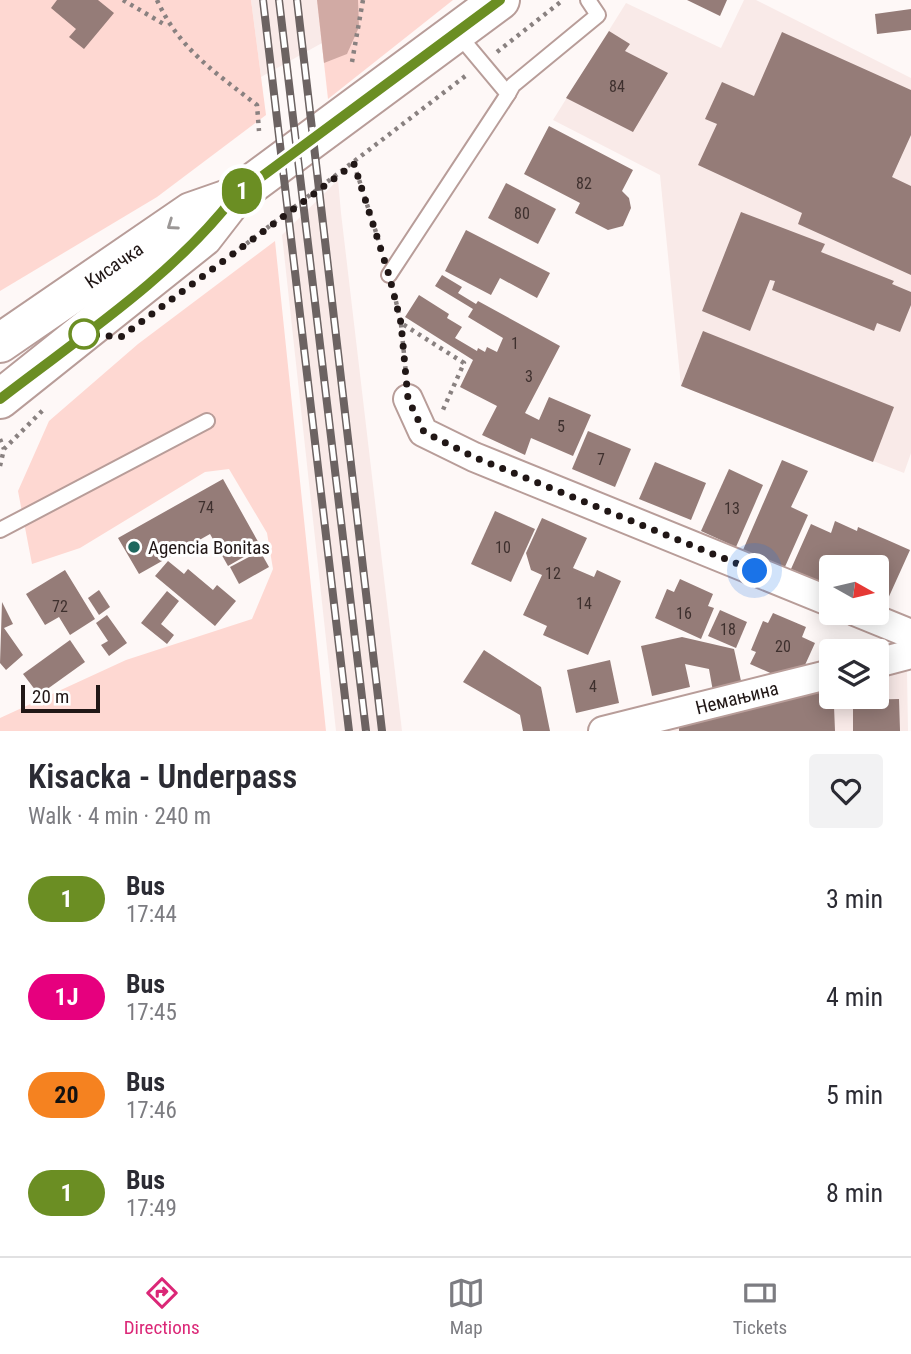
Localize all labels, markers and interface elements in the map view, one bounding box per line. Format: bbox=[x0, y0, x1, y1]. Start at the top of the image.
house number: 84 bbox=[609, 77, 625, 96]
line badge: 1 bbox=[219, 168, 265, 214]
house number: 82 bbox=[576, 174, 592, 193]
text: 1 bbox=[236, 177, 248, 205]
house number: 80 bbox=[514, 204, 530, 223]
one-way arrow bbox=[167, 217, 180, 229]
street label: Кисачка bbox=[81, 237, 148, 293]
unlabelled marker bbox=[69, 319, 99, 349]
house number: 1 bbox=[511, 334, 519, 353]
house number: 3 bbox=[525, 367, 533, 386]
house number: 5 bbox=[557, 417, 565, 436]
house number: 7 bbox=[597, 450, 605, 469]
house number: 74 bbox=[198, 498, 214, 517]
house number: 13 bbox=[724, 499, 740, 518]
place label: Agencia Bonitas bbox=[148, 536, 270, 559]
house number: 10 bbox=[495, 538, 511, 557]
marker: Agencia Bonitas bbox=[126, 539, 142, 555]
your location bbox=[737, 553, 772, 588]
north arrow bbox=[819, 555, 889, 625]
map controls bbox=[819, 555, 889, 709]
house number: 12 bbox=[545, 564, 561, 583]
house number: 14 bbox=[576, 594, 592, 613]
house number: 72 bbox=[52, 597, 68, 616]
house number: 16 bbox=[676, 604, 692, 623]
house number: 18 bbox=[720, 620, 736, 639]
house number: 20 bbox=[775, 637, 791, 656]
button: layers bbox=[819, 639, 889, 709]
house number: 4 bbox=[589, 677, 597, 696]
street label: Немањина bbox=[693, 677, 781, 719]
scale bar bbox=[21, 682, 100, 714]
text: 20 m bbox=[32, 685, 69, 708]
button: heart bbox=[809, 754, 883, 828]
text: Kisacka - Underpass bbox=[28, 757, 297, 796]
text: Walk · 4 min · 240 m bbox=[28, 803, 211, 830]
text: Bus bbox=[126, 871, 165, 901]
text: 3 min bbox=[826, 884, 883, 914]
text: 1 bbox=[60, 885, 73, 913]
text: 17:44 bbox=[126, 901, 177, 928]
text: Bus bbox=[126, 969, 165, 999]
text: 4 min bbox=[826, 982, 883, 1012]
text: 1J bbox=[55, 983, 78, 1011]
text: 17:45 bbox=[126, 999, 177, 1026]
text: Bus bbox=[126, 1067, 165, 1097]
text: 5 min bbox=[826, 1080, 883, 1110]
text: 20 bbox=[54, 1081, 79, 1109]
text: 17:46 bbox=[126, 1097, 177, 1124]
text: Bus bbox=[126, 1165, 165, 1195]
text: 8 min bbox=[826, 1178, 883, 1208]
text: 1 bbox=[60, 1179, 73, 1207]
text: 17:49 bbox=[126, 1195, 177, 1222]
tab: Directions bbox=[124, 1274, 200, 1339]
tab: Map bbox=[447, 1274, 485, 1339]
tab: Tickets bbox=[733, 1274, 787, 1339]

